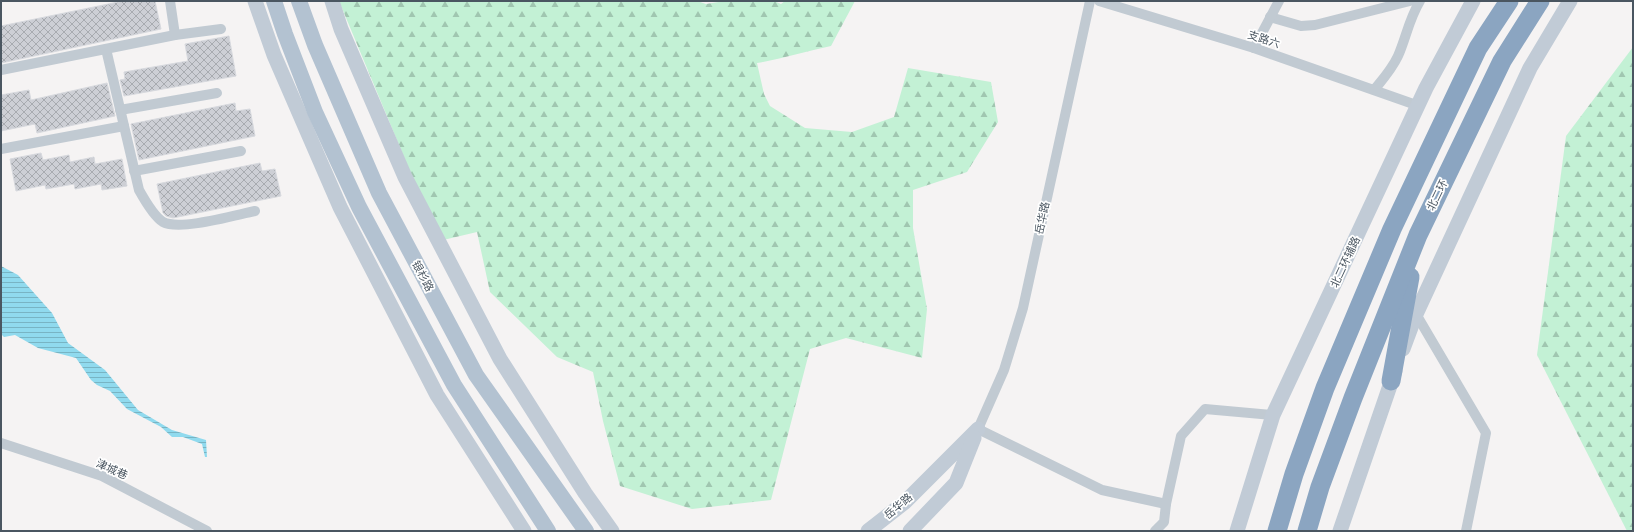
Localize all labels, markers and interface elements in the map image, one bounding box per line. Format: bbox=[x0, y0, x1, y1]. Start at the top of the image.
street label: 支路六 bbox=[1246, 27, 1282, 51]
street label: 北二环 bbox=[1423, 177, 1451, 213]
street label: 岳华路 bbox=[1032, 200, 1052, 236]
street label: 北二环辅路 bbox=[1327, 234, 1363, 290]
street label: 银杉路 bbox=[409, 258, 437, 294]
street label: 津城巷 bbox=[94, 456, 130, 482]
street label: 岳华路 bbox=[881, 490, 915, 522]

